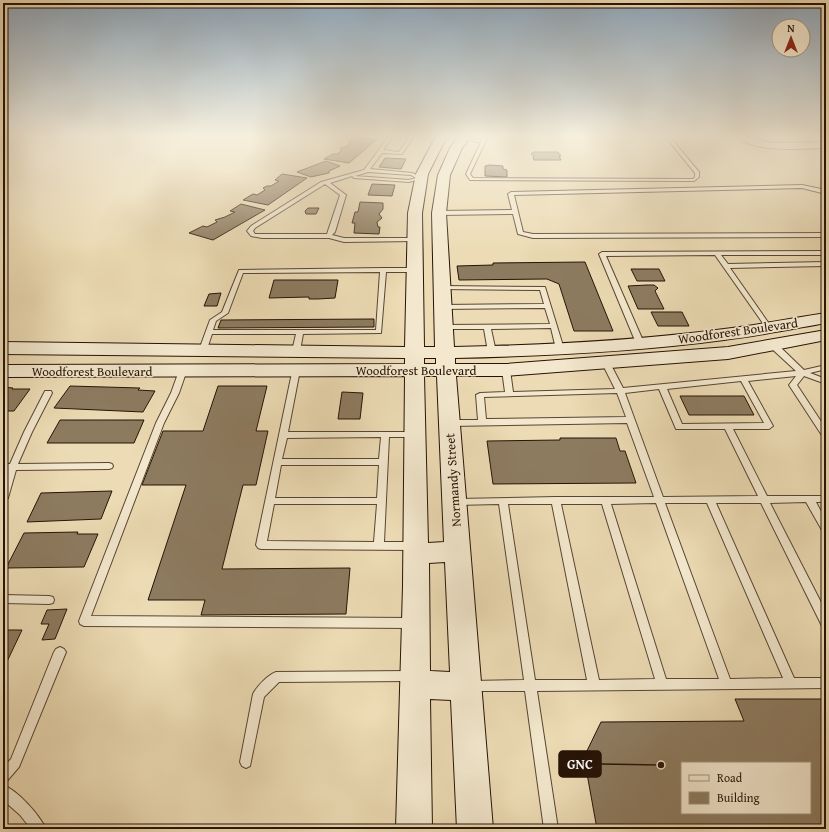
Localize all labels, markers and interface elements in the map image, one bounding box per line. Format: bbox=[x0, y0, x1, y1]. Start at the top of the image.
north arrow bbox=[771, 18, 811, 58]
text: N bbox=[787, 20, 795, 36]
street label: Woodforest Boulevard bbox=[677, 313, 799, 349]
street label: Woodforest Boulevard bbox=[356, 361, 476, 380]
street label: Woodforest Boulevard bbox=[32, 362, 152, 381]
street label: Normandy Street bbox=[440, 432, 466, 527]
callout: GNC bbox=[559, 751, 601, 777]
text: GNC bbox=[567, 754, 593, 774]
legend bbox=[681, 762, 811, 814]
text: Road bbox=[717, 769, 743, 786]
text: Building bbox=[717, 789, 760, 806]

